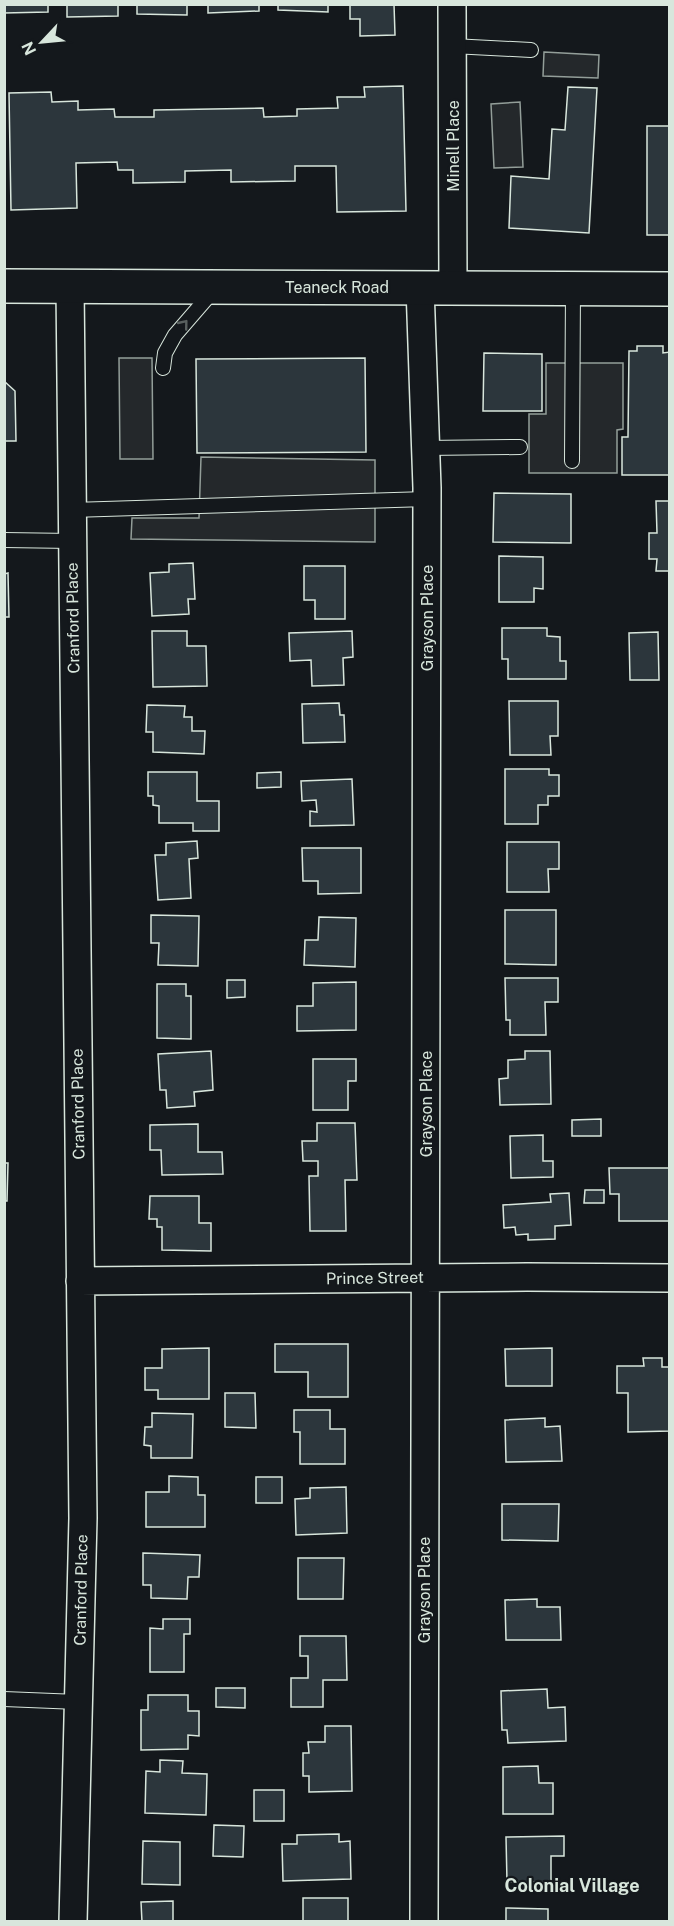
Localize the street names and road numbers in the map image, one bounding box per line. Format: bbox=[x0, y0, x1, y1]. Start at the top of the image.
street label: Minell Place bbox=[444, 100, 463, 192]
street label: Teaneck Road bbox=[285, 278, 389, 297]
street label: Cranford Place bbox=[63, 562, 83, 674]
street label: Grayson Place bbox=[418, 565, 437, 671]
street label: Cranford Place bbox=[68, 1048, 88, 1160]
street label: Grayson Place bbox=[417, 1051, 436, 1157]
street label: Prince Street bbox=[326, 1268, 424, 1288]
street label: Cranford Place bbox=[71, 1534, 91, 1646]
street label: Grayson Place bbox=[415, 1537, 434, 1643]

